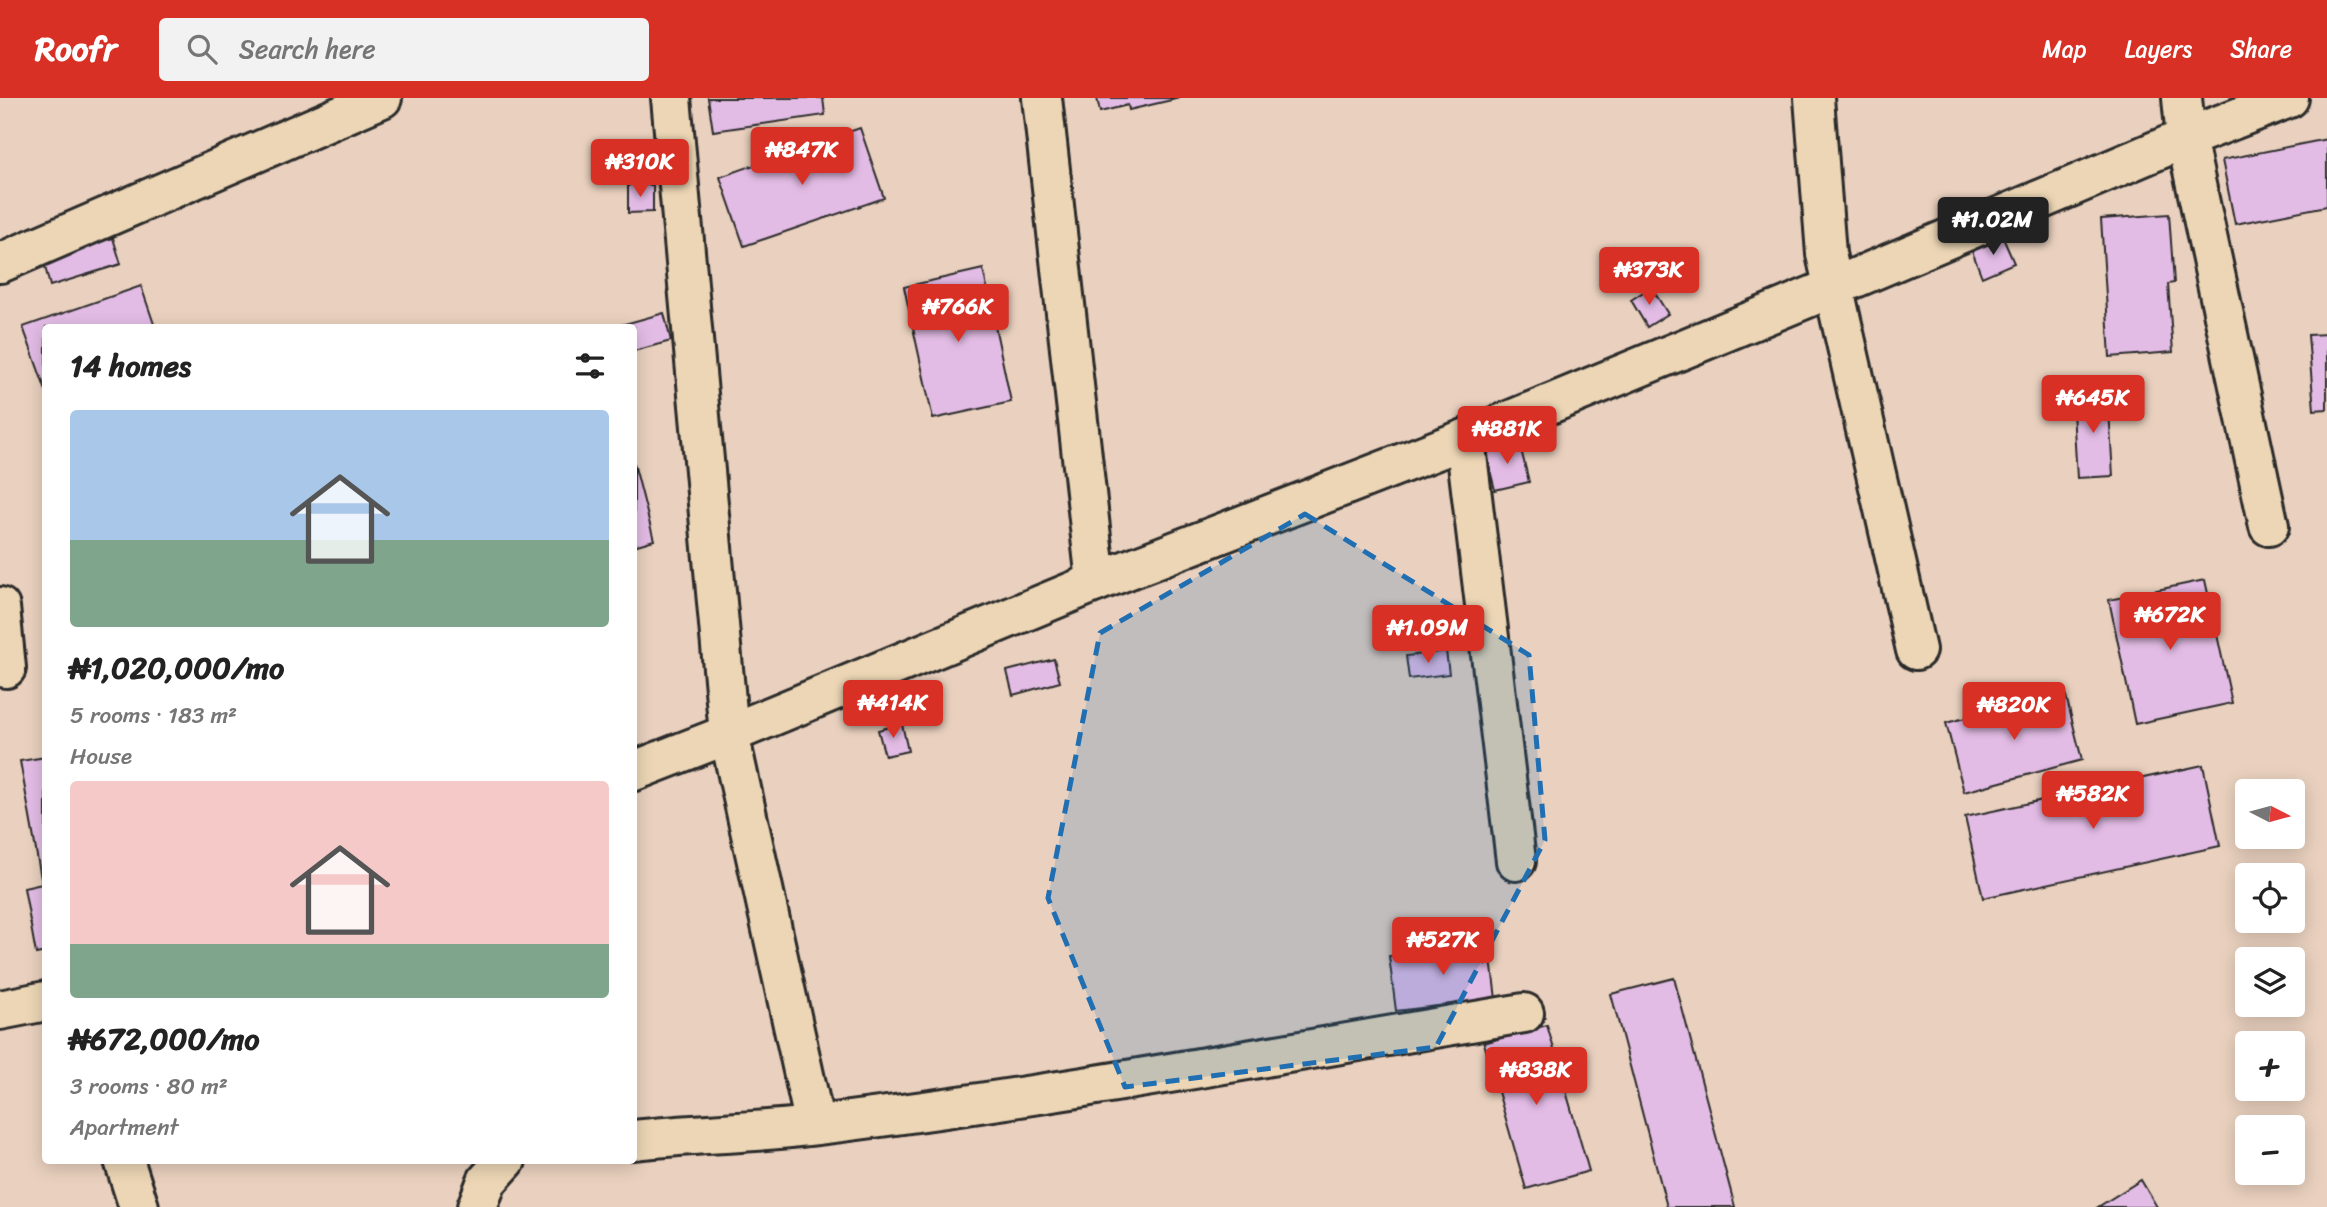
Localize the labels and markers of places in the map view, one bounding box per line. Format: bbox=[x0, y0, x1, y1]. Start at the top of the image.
pin: ₦847K bbox=[753, 127, 851, 187]
pin: ₦310K bbox=[591, 140, 689, 199]
pin: ₦1.02M bbox=[1936, 198, 2050, 257]
pin: ₦373K bbox=[1600, 248, 1698, 307]
pin: ₦766K bbox=[909, 285, 1007, 344]
pin: ₦645K bbox=[2044, 376, 2142, 435]
pin: ₦881K bbox=[1458, 406, 1556, 466]
pin: ₦672K bbox=[2121, 592, 2219, 652]
pin: ₦1.09M bbox=[1371, 606, 1485, 665]
pin: ₦414K bbox=[844, 680, 942, 740]
pin: ₦820K bbox=[1965, 682, 2063, 742]
pin: ₦582K bbox=[2044, 772, 2142, 831]
pin: ₦527K bbox=[1394, 918, 1492, 977]
pin: ₦838K bbox=[1487, 1048, 1585, 1107]

